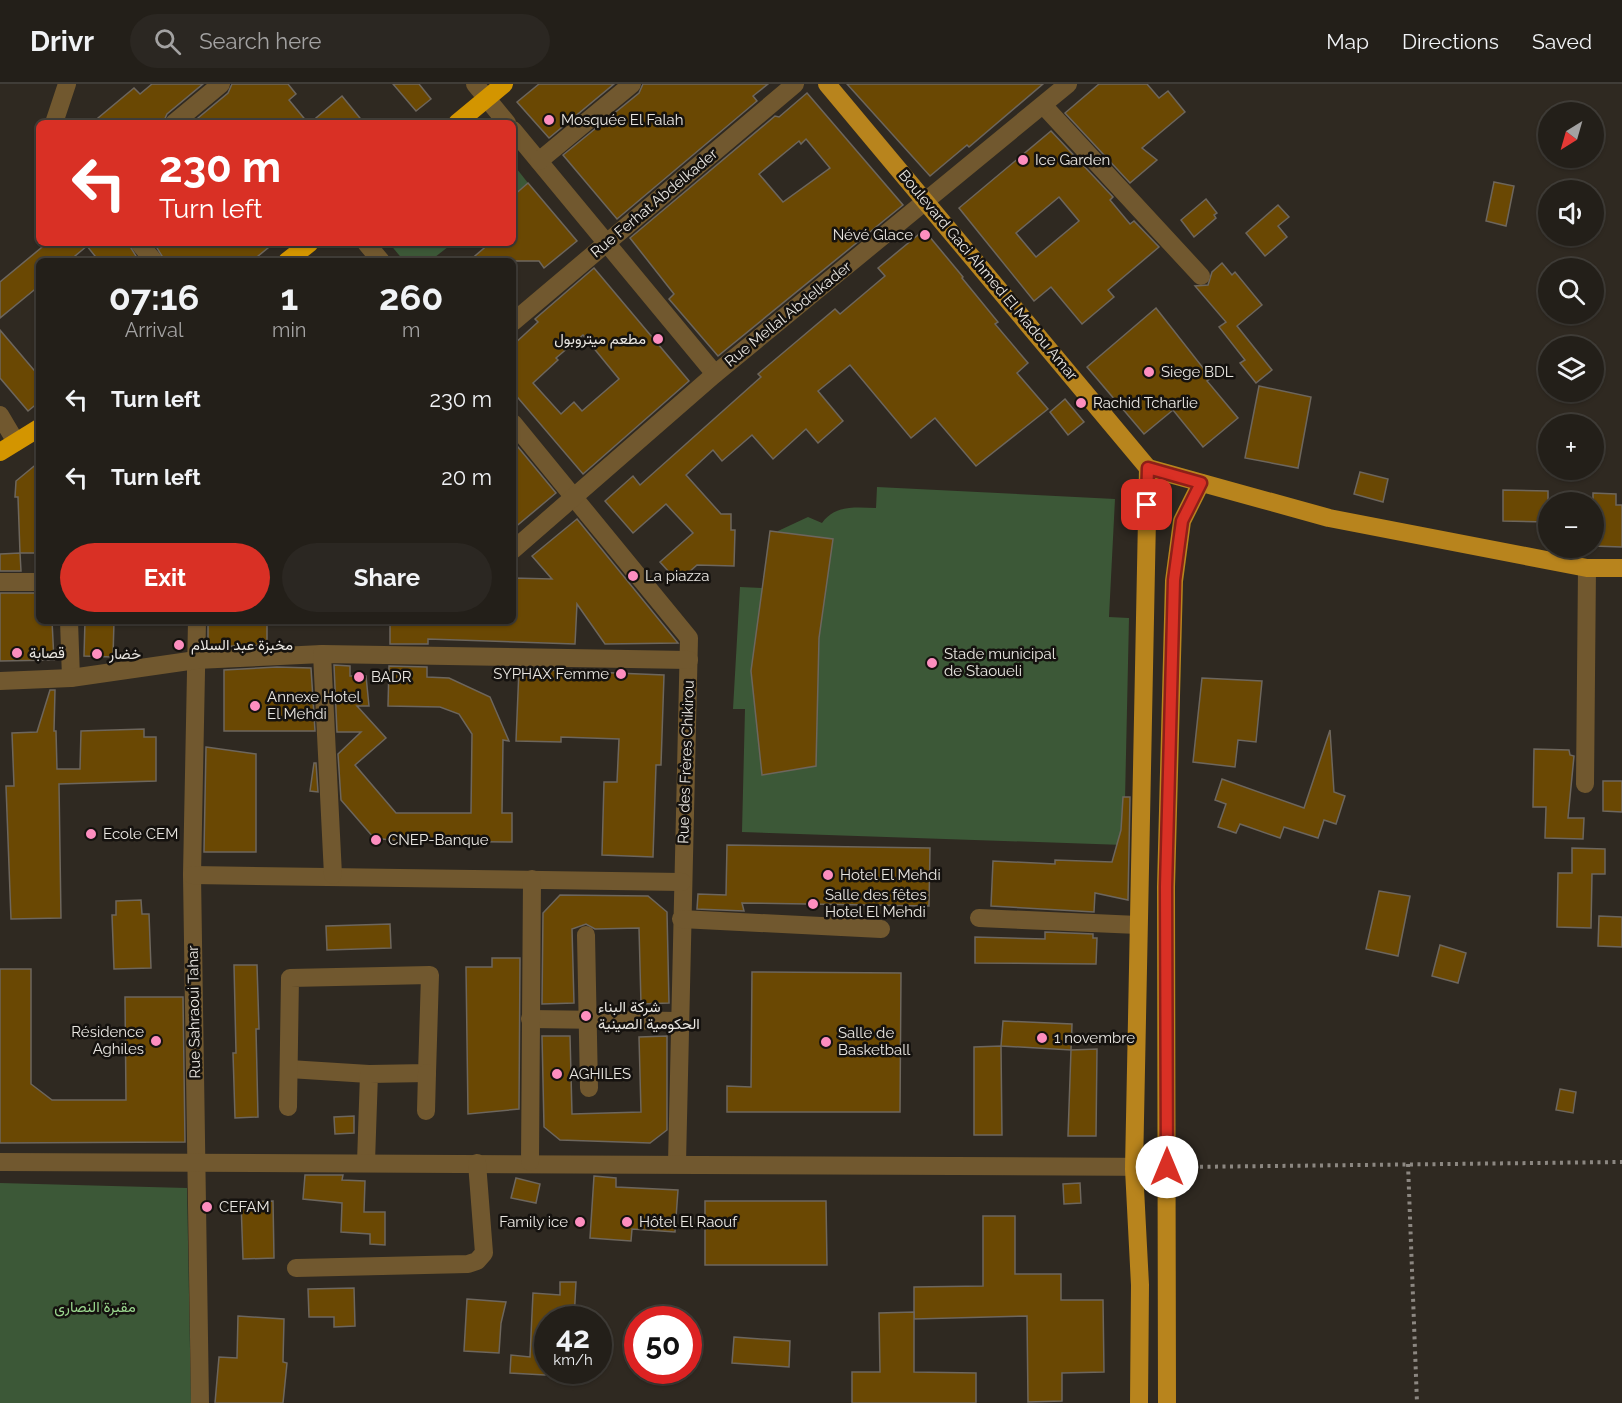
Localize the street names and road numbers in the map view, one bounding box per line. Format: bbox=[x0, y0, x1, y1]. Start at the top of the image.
street label: Rue Ferhat Abdelkader bbox=[587, 144, 722, 261]
street label: Boulevard Gaci Ahmed El Madou Amar bbox=[895, 166, 1082, 384]
street label: Rue Mellal Abdelkader bbox=[721, 257, 855, 371]
street label: Rue des Frères Chikirou bbox=[674, 680, 698, 844]
street label: Rue Sahraoui Tahar bbox=[184, 945, 204, 1079]

